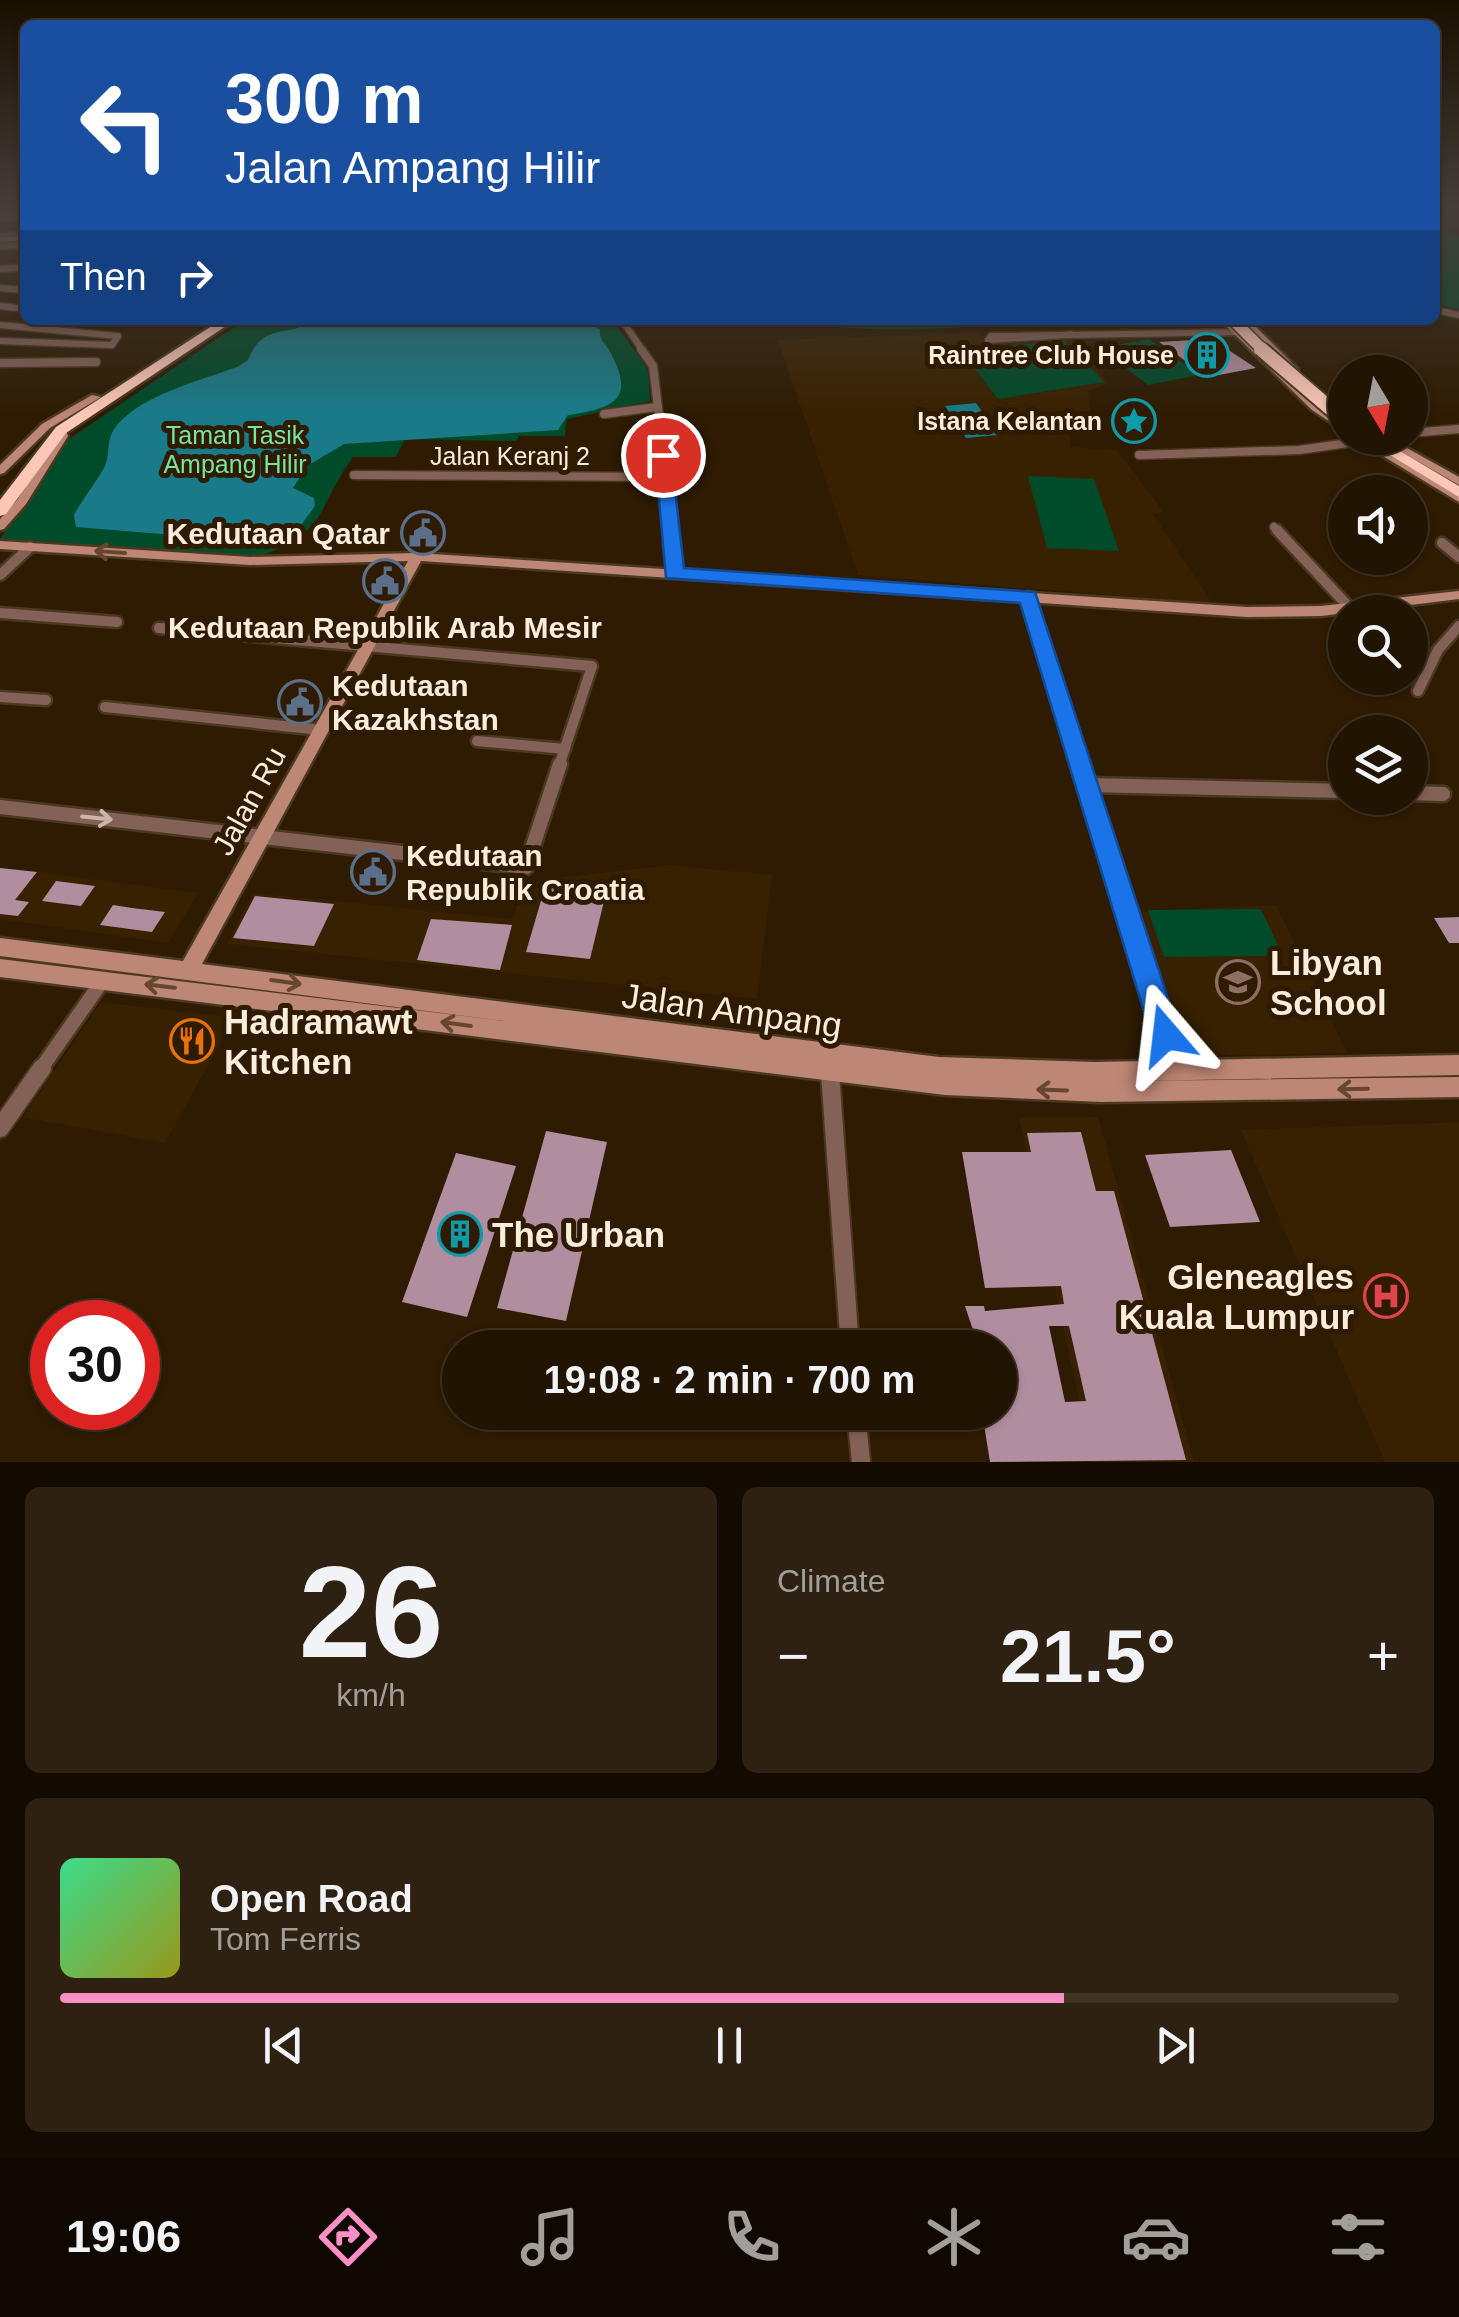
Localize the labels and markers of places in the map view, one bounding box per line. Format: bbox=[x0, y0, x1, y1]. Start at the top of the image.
building icon: Raintree Club House bbox=[1184, 332, 1230, 378]
place label: Raintree Club House bbox=[928, 341, 1174, 369]
place icon: Istana Kelantan bbox=[1111, 398, 1157, 444]
place label: Istana Kelantan bbox=[917, 407, 1102, 435]
pin bbox=[621, 413, 706, 498]
public building icon: Kedutaan Qatar bbox=[400, 510, 446, 556]
place label: Kedutaan Qatar bbox=[167, 517, 390, 550]
public building icon: Kedutaan Republik Arab Mesir bbox=[362, 558, 408, 604]
place label: Kedutaan Republik Arab Mesir bbox=[168, 611, 602, 644]
place label: Kedutaan Kazakhstan bbox=[332, 669, 499, 736]
public building icon: Kedutaan Kazakhstan bbox=[277, 679, 323, 725]
place label: Kedutaan Republik Croatia bbox=[406, 839, 645, 906]
public building icon: Kedutaan Republik Croatia bbox=[350, 849, 396, 895]
place label: Libyan School bbox=[1270, 943, 1387, 1022]
school or university icon: Libyan School bbox=[1215, 959, 1261, 1005]
place label: Hadramawt Kitchen bbox=[224, 1002, 413, 1081]
restaurant icon: Hadramawt Kitchen bbox=[169, 1018, 215, 1064]
building icon: The Urban bbox=[437, 1211, 483, 1257]
place label: The Urban bbox=[492, 1215, 665, 1254]
place label: Gleneagles Kuala Lumpur bbox=[1119, 1257, 1354, 1336]
hospital icon: Gleneagles Kuala Lumpur bbox=[1363, 1273, 1409, 1319]

